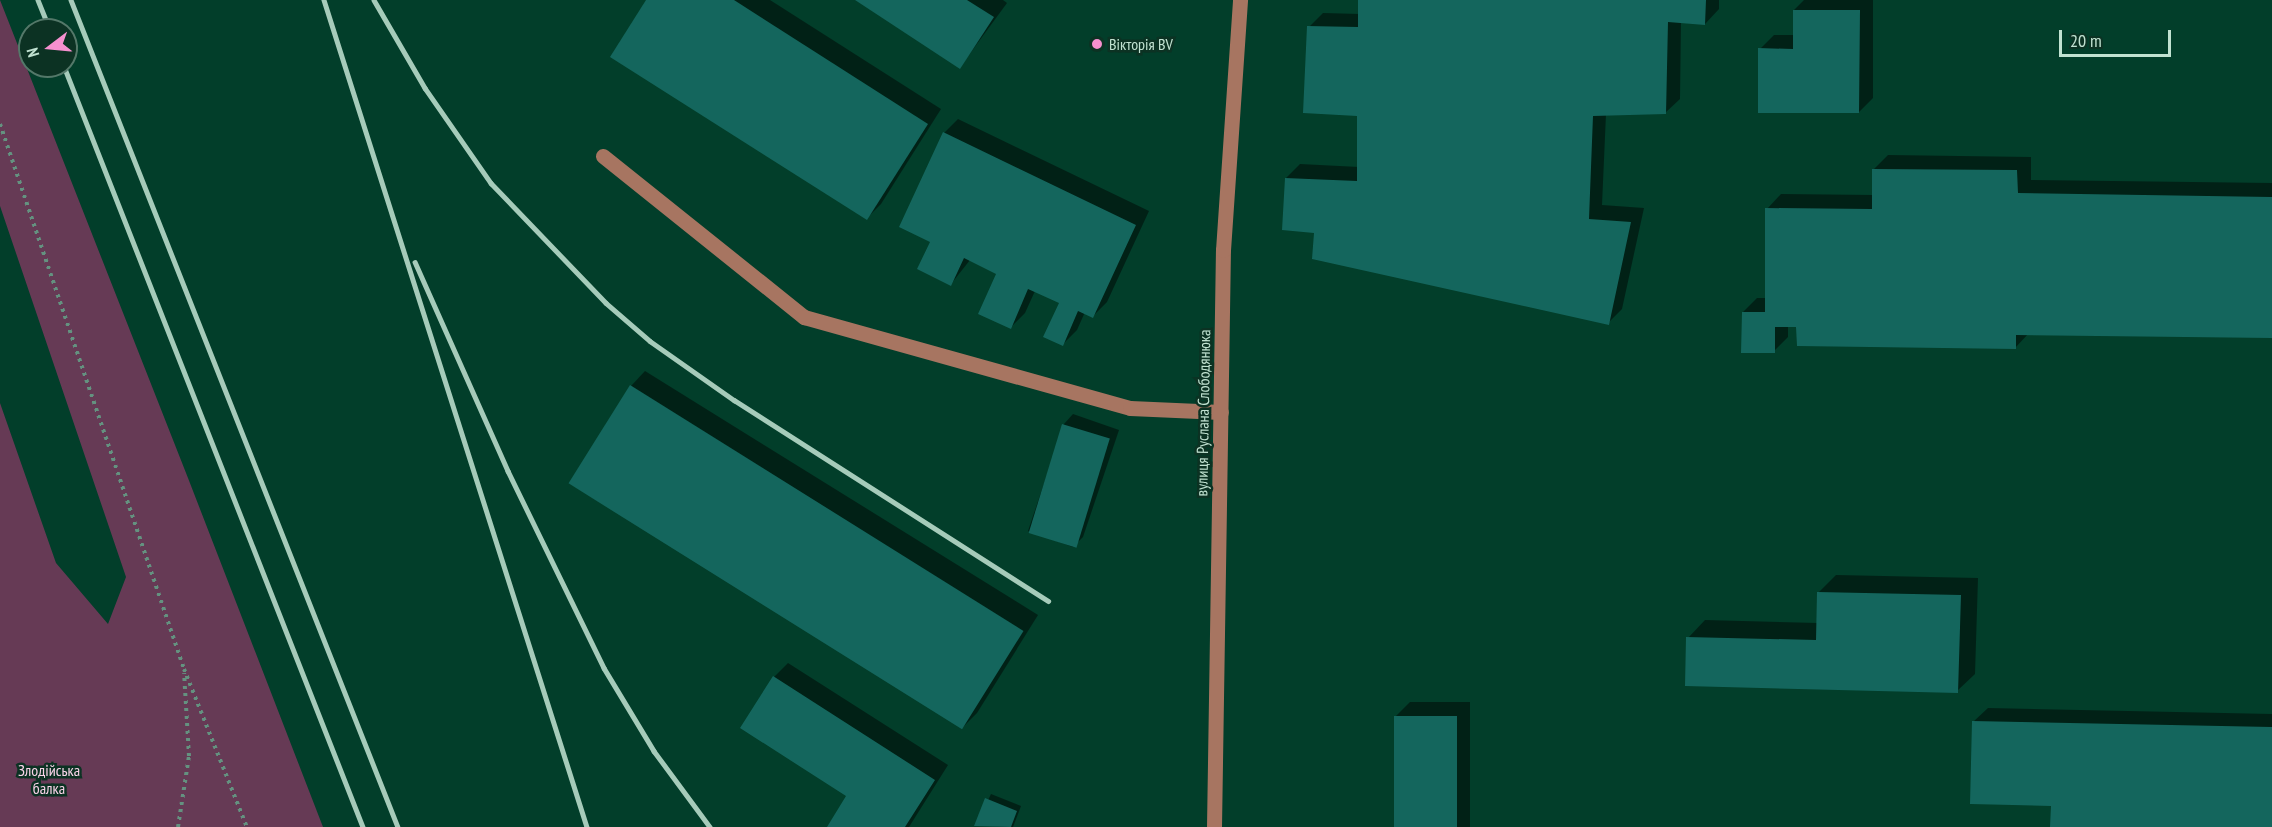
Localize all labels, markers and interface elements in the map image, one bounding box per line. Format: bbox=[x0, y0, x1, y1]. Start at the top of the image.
north arrow bbox=[18, 18, 78, 78]
scale bar bbox=[2062, 18, 2174, 56]
text: 20 m bbox=[2070, 29, 2102, 52]
place label: Вікторія BV bbox=[1109, 34, 1173, 54]
marker: Вікторія BV bbox=[1090, 37, 1104, 51]
text: N bbox=[22, 46, 43, 59]
street label: вулиця Руслана Слободянюка bbox=[1192, 329, 1214, 497]
park label: Злодійська балка bbox=[18, 760, 80, 798]

